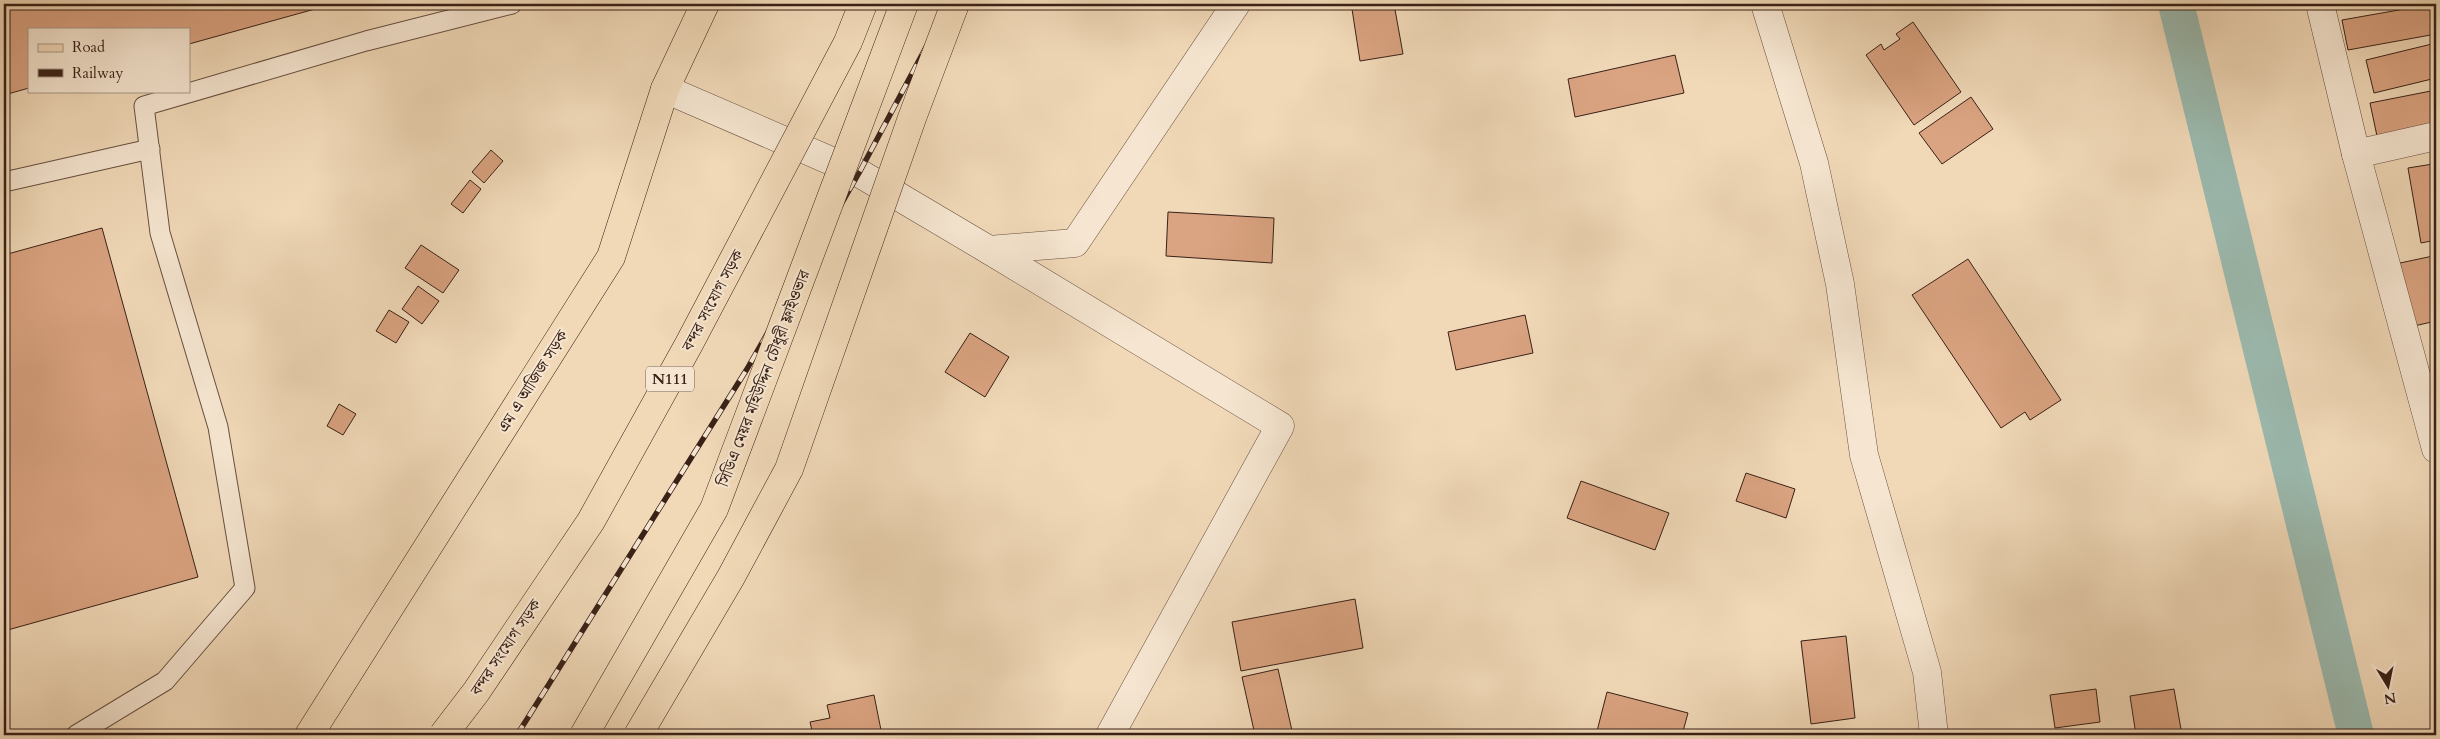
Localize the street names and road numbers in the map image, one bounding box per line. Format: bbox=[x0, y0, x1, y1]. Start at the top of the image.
street label: বন্দর সংযোগ সড়ক bbox=[676, 245, 749, 356]
street label: সিডিএ মেয়র মহিউদ্দিন চৌধুরী ফ্লাইওভার bbox=[712, 266, 816, 491]
street label: এম এ আজিজ সড়ক bbox=[492, 325, 574, 437]
road number: N111 bbox=[646, 366, 694, 392]
street label: বন্দর সংযোগ সড়ক bbox=[465, 594, 547, 701]

